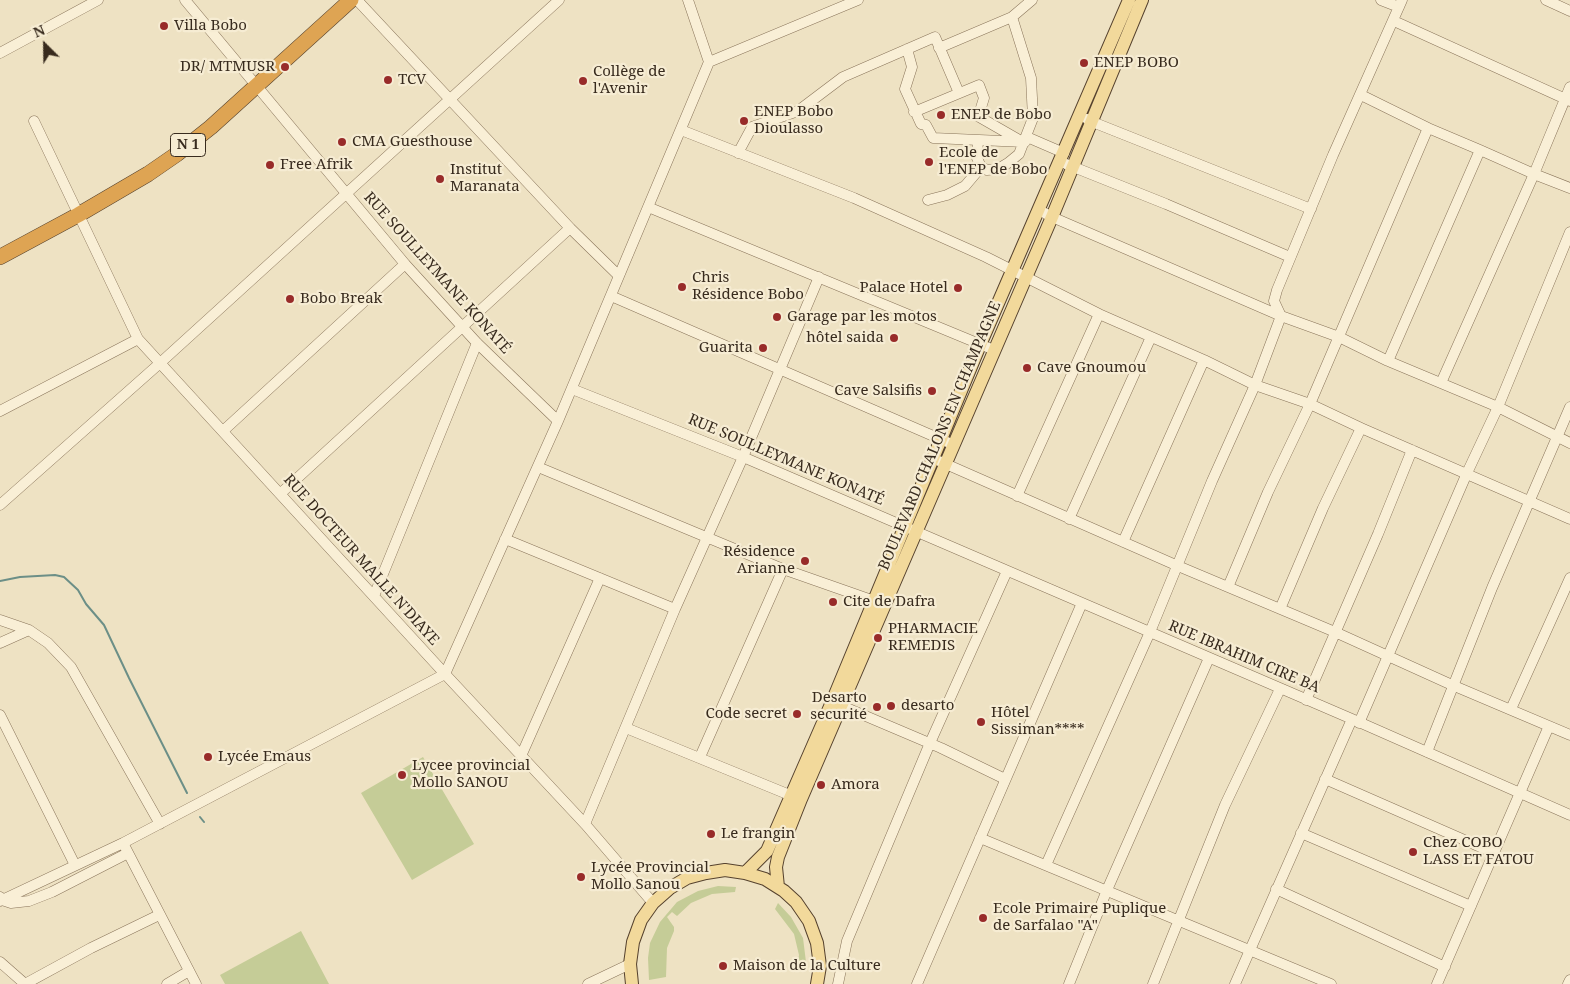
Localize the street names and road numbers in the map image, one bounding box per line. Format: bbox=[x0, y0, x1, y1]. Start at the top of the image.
road number: N 1 bbox=[170, 134, 206, 156]
street label: RUE SOULLEYMANE KONATÉ bbox=[360, 189, 514, 357]
street label: BOULEVARD CHALONS EN CHAMPAGNE bbox=[875, 299, 1005, 573]
street label: RUE SOULLEYMANE KONATÉ bbox=[685, 410, 887, 510]
street label: RUE DOCTEUR MALLE N'DIAYE bbox=[279, 471, 443, 649]
street label: RUE IBRAHIM CIRE BA bbox=[1166, 617, 1322, 697]

